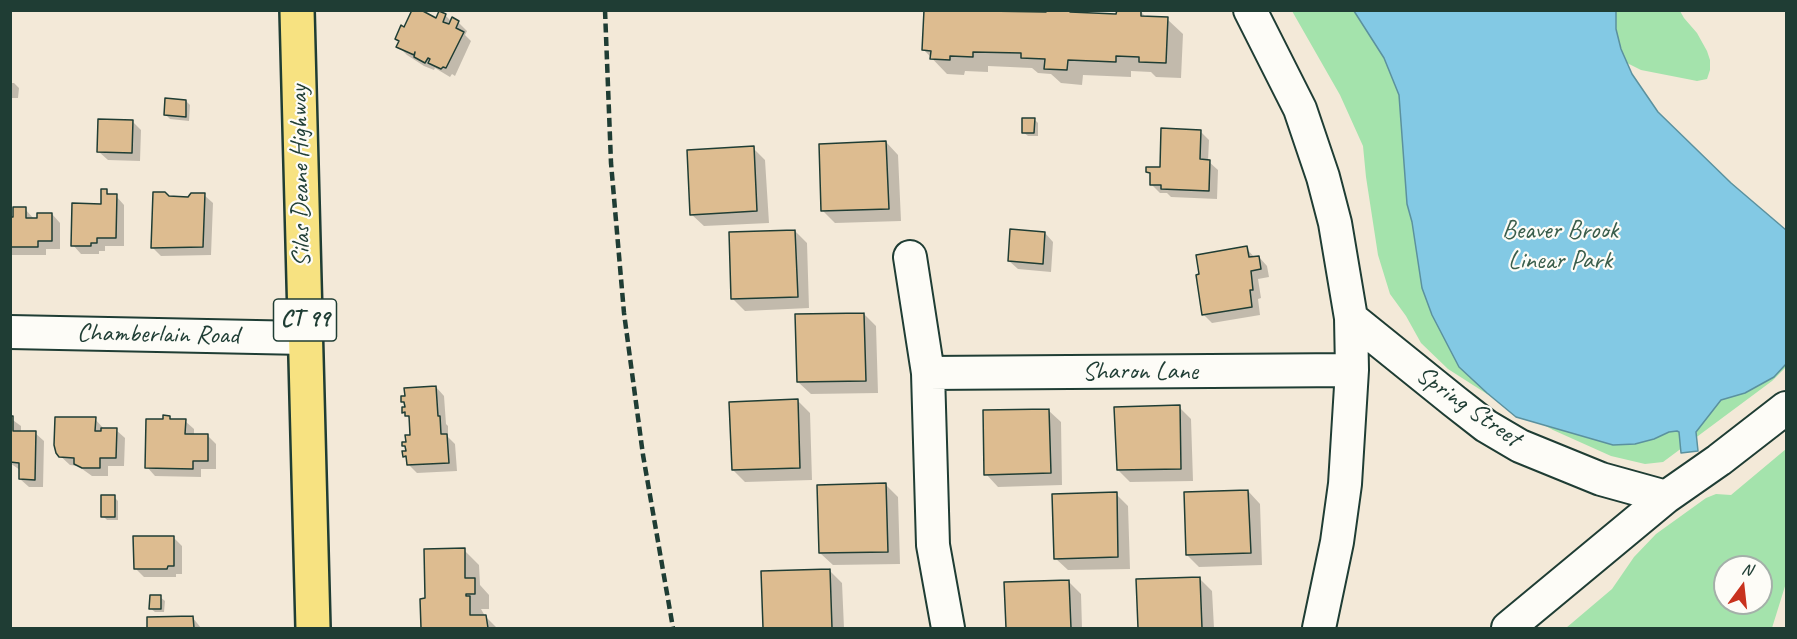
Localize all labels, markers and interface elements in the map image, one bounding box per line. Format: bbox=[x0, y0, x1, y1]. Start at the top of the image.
street label: Silas Deane Highway bbox=[284, 85, 318, 267]
park label: Beaver Brook Linear Park bbox=[1502, 215, 1618, 276]
road number: CT 99 bbox=[274, 299, 336, 341]
street label: Chamberlain Road bbox=[77, 318, 239, 352]
street label: Sharon Lane bbox=[1082, 356, 1198, 388]
street label: Spring Street bbox=[1410, 360, 1526, 454]
north arrow bbox=[1713, 555, 1773, 615]
text: N bbox=[1740, 559, 1755, 580]

